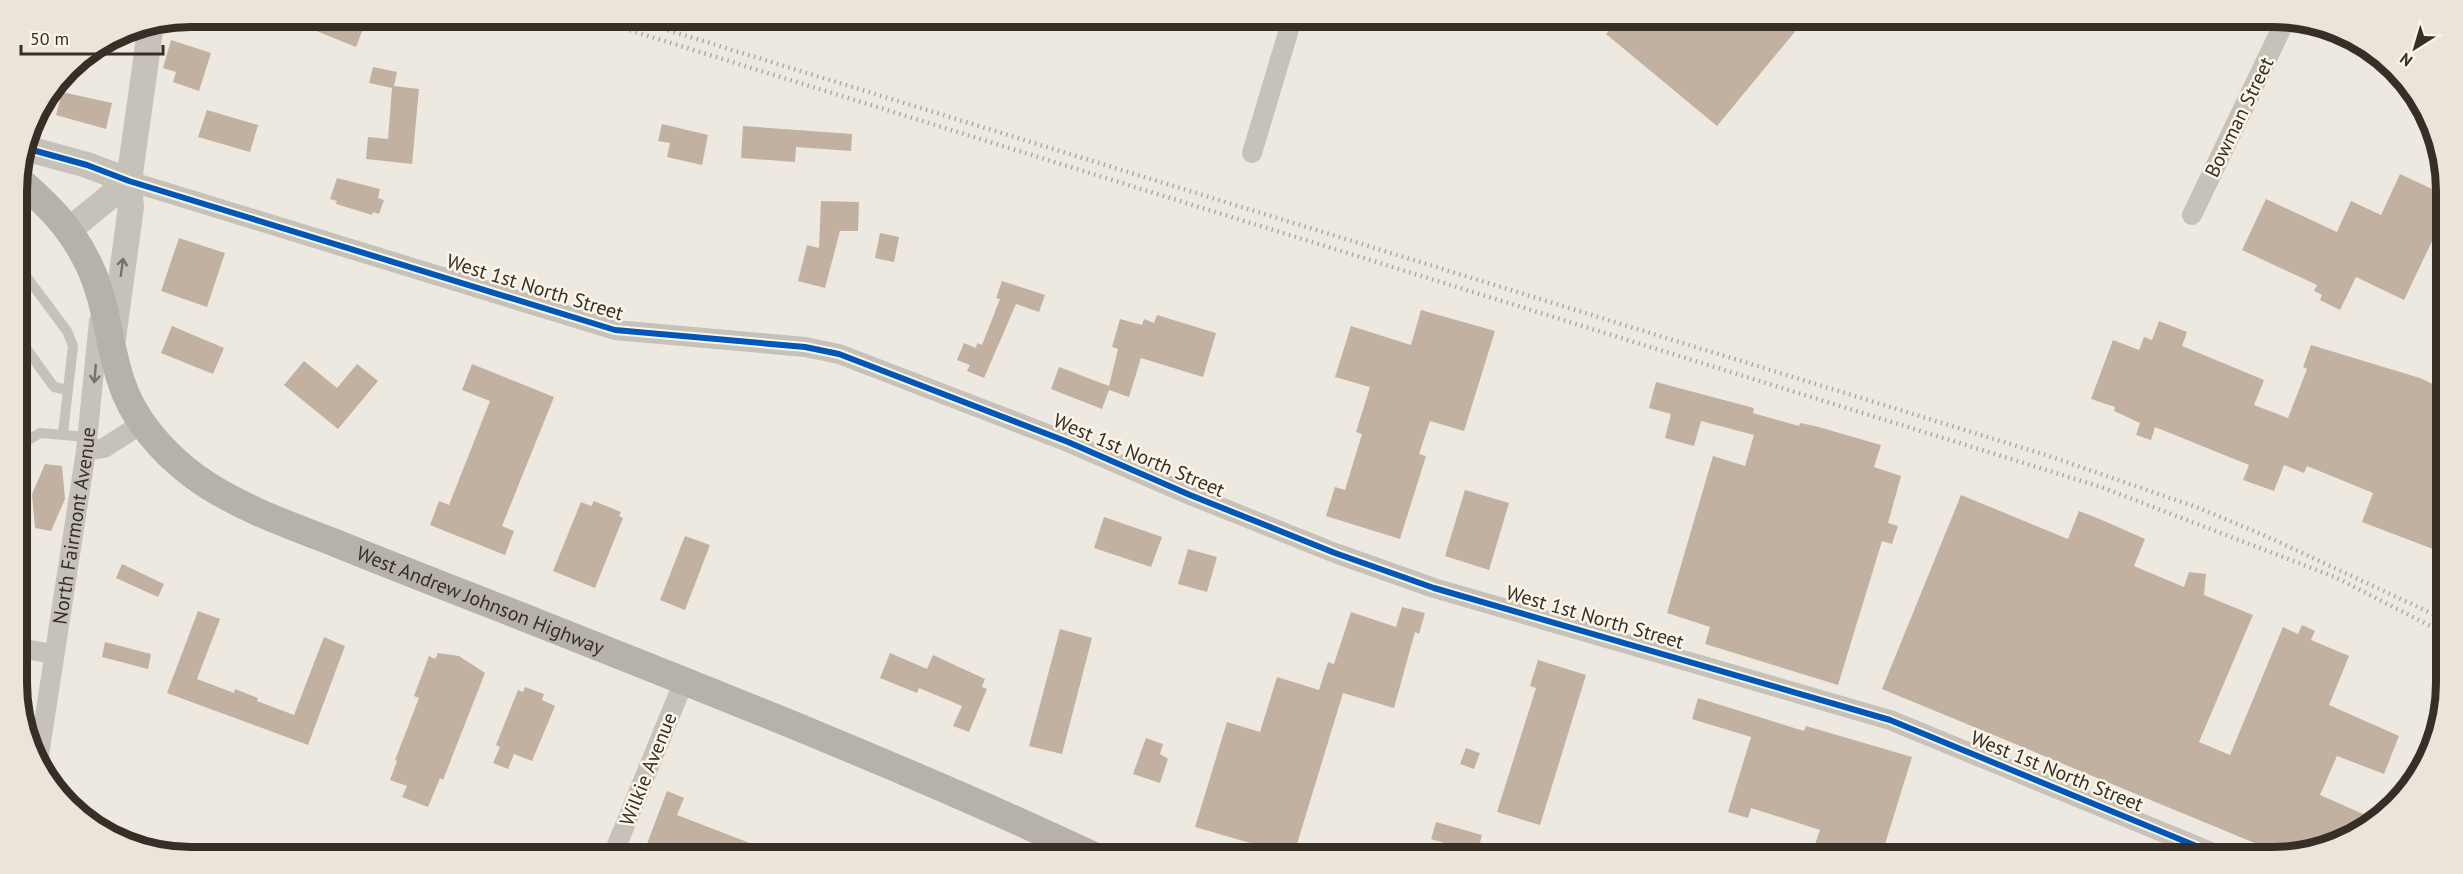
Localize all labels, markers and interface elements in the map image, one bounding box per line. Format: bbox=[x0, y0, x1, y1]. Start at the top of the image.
scale bar bbox=[21, 18, 164, 56]
north arrow bbox=[2385, 18, 2445, 78]
text: 50 m bbox=[30, 27, 69, 50]
text: N bbox=[2396, 49, 2416, 71]
street label: Bowman Street bbox=[2199, 53, 2279, 181]
street label: West 1st North Street bbox=[443, 248, 627, 326]
one-way arrow bbox=[117, 258, 128, 278]
one-way arrow bbox=[89, 363, 100, 383]
street label: West 1st North Street bbox=[1049, 407, 1229, 503]
street label: North Fairmont Avenue bbox=[46, 426, 101, 626]
street label: West Andrew Johnson Highway bbox=[353, 540, 609, 661]
street label: West 1st North Street bbox=[1503, 579, 1687, 655]
street label: Wilkie Avenue bbox=[613, 708, 683, 830]
street label: West 1st North Street bbox=[1967, 725, 2147, 818]

